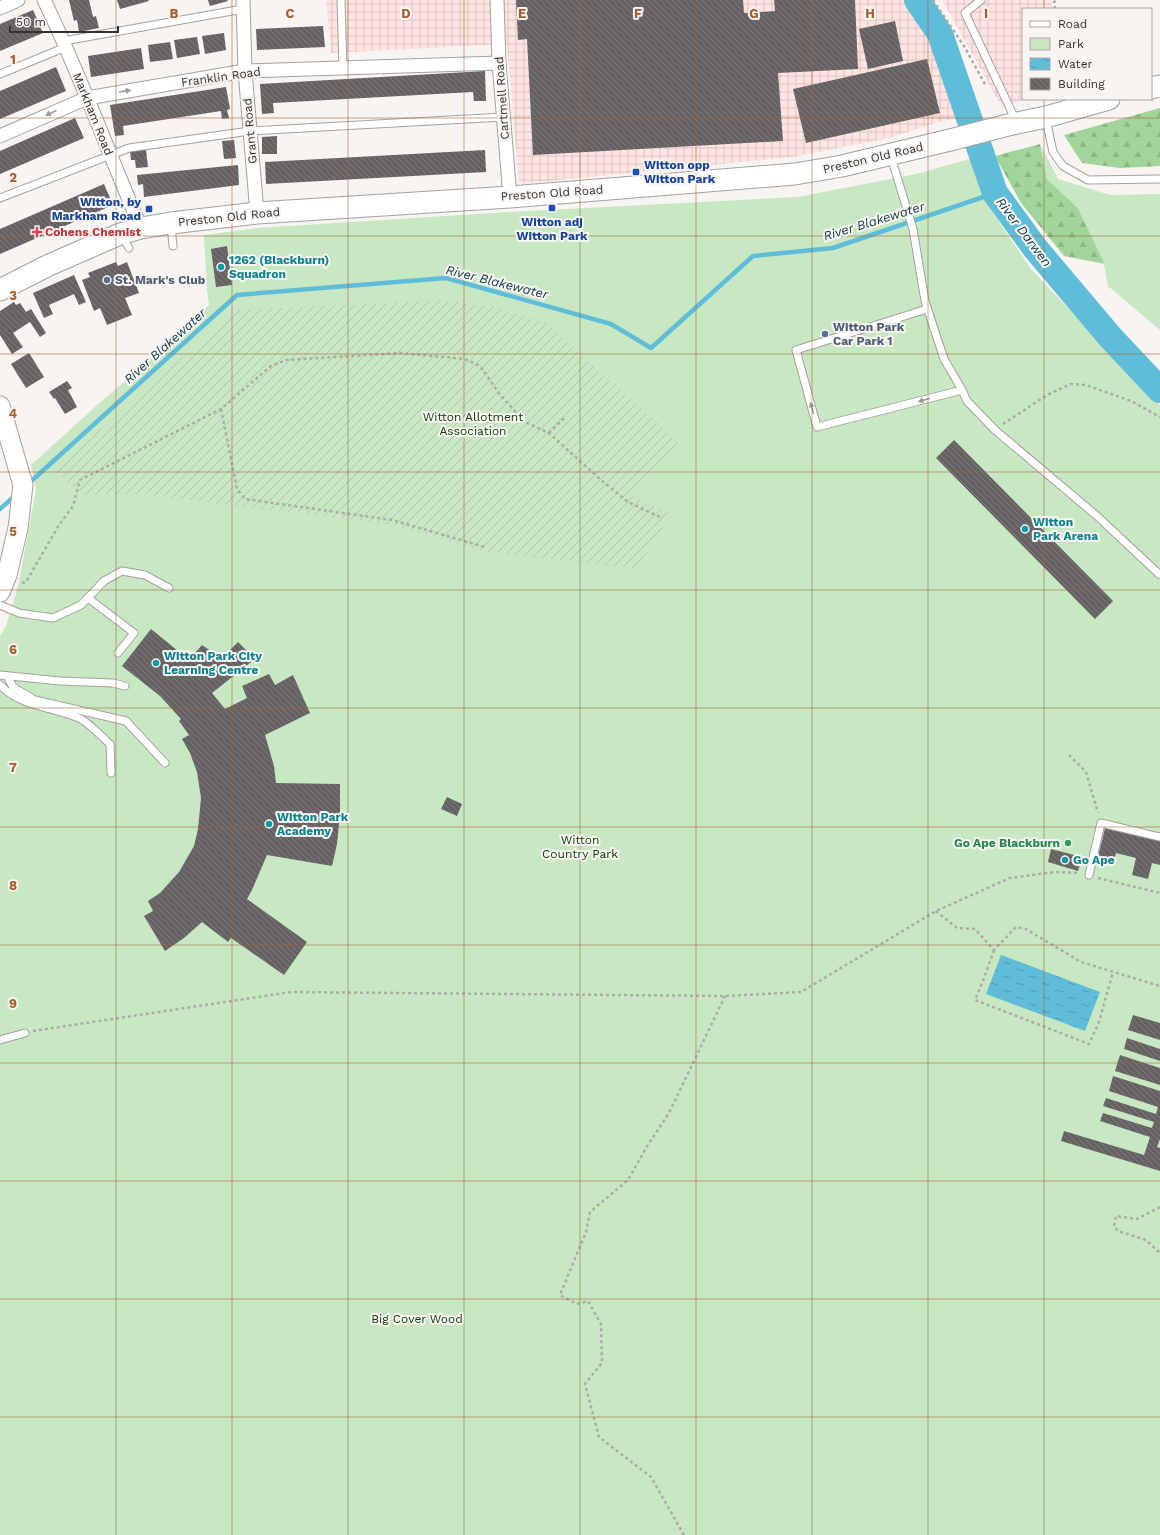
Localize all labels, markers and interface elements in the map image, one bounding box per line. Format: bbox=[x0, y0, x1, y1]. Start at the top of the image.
text: B bbox=[170, 6, 179, 21]
text: C bbox=[286, 6, 295, 21]
text: D bbox=[401, 6, 411, 21]
text: E bbox=[518, 6, 526, 21]
text: F bbox=[634, 6, 642, 21]
text: G bbox=[749, 6, 759, 21]
text: H bbox=[865, 6, 875, 21]
text: I bbox=[984, 6, 988, 21]
scale bar bbox=[10, 8, 118, 34]
legend bbox=[1022, 8, 1152, 100]
text: 50 m bbox=[16, 15, 46, 29]
text: Road bbox=[1058, 17, 1087, 31]
text: Park bbox=[1058, 37, 1084, 51]
text: 1 bbox=[10, 52, 16, 67]
street label: Cartmell Road bbox=[492, 56, 512, 140]
text: Water bbox=[1058, 57, 1093, 71]
street label: Franklin Road bbox=[180, 64, 262, 90]
street label: Markham Road bbox=[70, 71, 116, 157]
text: Building bbox=[1058, 77, 1105, 91]
one-way arrow bbox=[119, 88, 131, 94]
street label: Grant Road bbox=[240, 98, 260, 164]
one-way arrow bbox=[45, 110, 57, 117]
street label: Preston Old Road bbox=[821, 140, 925, 176]
place label: Witton opp Witton Park bbox=[644, 158, 716, 186]
marker: Witton opp Witton Park bbox=[631, 167, 641, 177]
text: 2 bbox=[9, 170, 17, 185]
street label: Preston Old Road bbox=[500, 182, 604, 204]
water label: River Darwen bbox=[993, 194, 1055, 270]
place label: Witton, by Markham Road bbox=[52, 195, 141, 223]
water label: River Blakewater bbox=[822, 198, 927, 244]
marker: Witton adj Witton Park bbox=[547, 203, 557, 213]
marker: Witton, by Markham Road bbox=[144, 204, 154, 214]
street label: Preston Old Road bbox=[177, 205, 281, 229]
place label: Witton adj Witton Park bbox=[516, 215, 588, 243]
place label: Cohens Chemist bbox=[45, 225, 142, 239]
marker: Cohens Chemist bbox=[32, 227, 42, 237]
place label: 1262 (Blackburn) Squadron bbox=[229, 253, 329, 281]
marker: 1262 (Blackburn) Squadron bbox=[216, 262, 226, 272]
water label: River Blakewater bbox=[444, 262, 551, 302]
place label: St. Mark's Club bbox=[115, 273, 206, 287]
marker: St. Mark's Club bbox=[102, 275, 112, 285]
text: 3 bbox=[9, 288, 17, 303]
water label: River Blakewater bbox=[121, 305, 210, 387]
place label: Witton Park Car Park 1 bbox=[833, 320, 905, 348]
marker: Witton Park Car Park 1 bbox=[820, 329, 830, 339]
one-way arrow bbox=[918, 397, 930, 403]
one-way arrow bbox=[808, 402, 814, 414]
text: 4 bbox=[9, 406, 18, 421]
park label: Witton Allotment Association bbox=[423, 410, 523, 438]
place label: Witton Park Arena bbox=[1033, 515, 1098, 543]
text: 5 bbox=[9, 524, 17, 539]
marker: Witton Park Arena bbox=[1020, 524, 1030, 534]
text: 6 bbox=[9, 642, 17, 657]
place label: Witton Park City Learning Centre bbox=[164, 649, 262, 677]
marker: Witton Park City Learning Centre bbox=[151, 658, 161, 668]
text: 7 bbox=[9, 760, 17, 775]
place label: Witton Park Academy bbox=[277, 810, 349, 838]
marker: Witton Park Academy bbox=[264, 819, 274, 829]
park label: Witton Country Park bbox=[542, 833, 618, 861]
place label: Go Ape Blackburn bbox=[954, 836, 1060, 850]
marker: Go Ape Blackburn bbox=[1063, 838, 1073, 848]
place label: Go Ape bbox=[1073, 853, 1115, 867]
marker: Go Ape bbox=[1060, 855, 1070, 865]
text: 8 bbox=[9, 878, 17, 893]
text: 9 bbox=[9, 996, 17, 1011]
park label: Big Cover Wood bbox=[371, 1312, 463, 1326]

